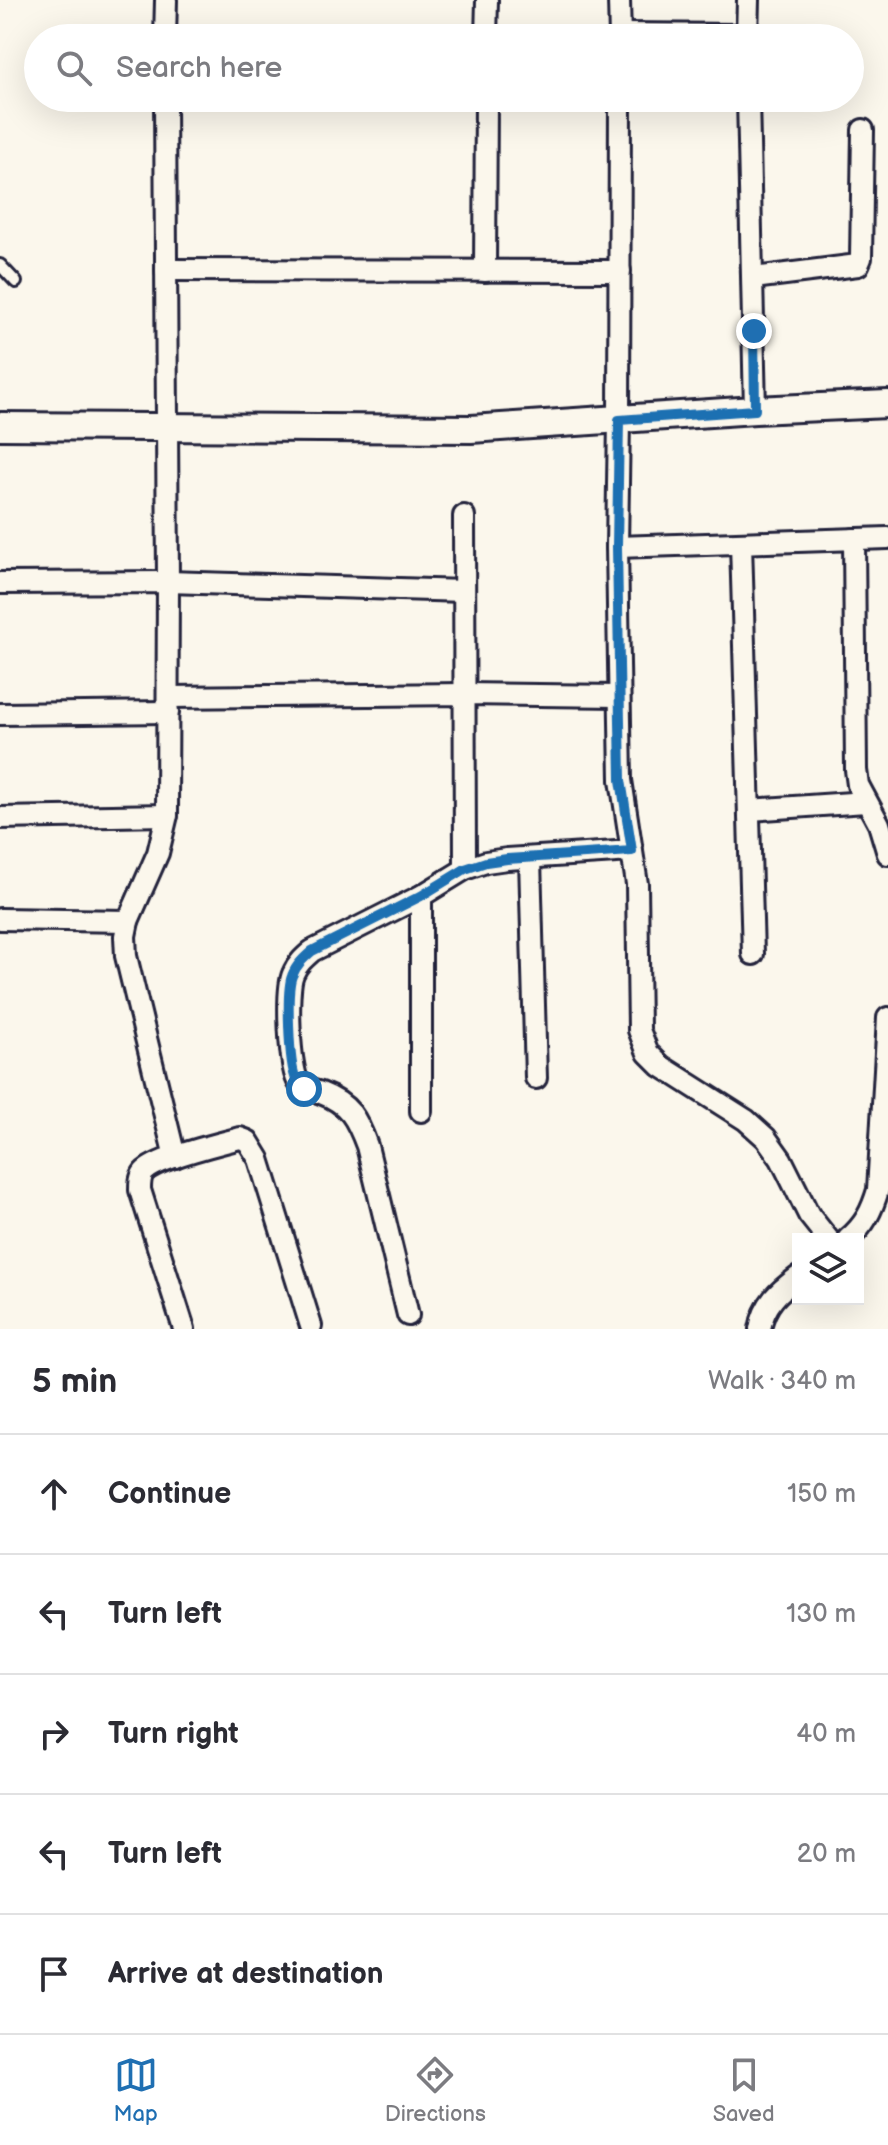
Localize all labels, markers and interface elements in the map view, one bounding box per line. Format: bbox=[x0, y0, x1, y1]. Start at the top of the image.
search box bbox=[24, 24, 864, 112]
icon: search bbox=[52, 46, 96, 90]
text: Search here bbox=[116, 50, 282, 86]
route end bbox=[736, 313, 772, 349]
route start bbox=[286, 1071, 322, 1107]
map controls bbox=[792, 1233, 864, 1305]
button: layers bbox=[792, 1233, 864, 1305]
text: 5 min bbox=[32, 1361, 117, 1402]
text: Walk · 340 m bbox=[708, 1366, 856, 1397]
icon: ahead bbox=[32, 1472, 76, 1516]
text: Continue bbox=[108, 1476, 231, 1512]
text: 150 m bbox=[787, 1479, 856, 1510]
icon: left bbox=[32, 1592, 76, 1636]
text: Turn left bbox=[108, 1596, 222, 1632]
text: 130 m bbox=[786, 1599, 856, 1630]
icon: right bbox=[32, 1712, 76, 1756]
text: Turn right bbox=[108, 1716, 239, 1752]
text: 40 m bbox=[796, 1719, 856, 1750]
icon: left bbox=[32, 1832, 76, 1876]
text: Turn left bbox=[108, 1836, 222, 1872]
text: 20 m bbox=[797, 1839, 856, 1870]
icon: arrive bbox=[32, 1952, 76, 1996]
text: Arrive at destination bbox=[108, 1956, 384, 1992]
tab: Map bbox=[113, 2053, 158, 2128]
tab: Directions bbox=[385, 2053, 486, 2128]
tab: Saved bbox=[713, 2053, 775, 2128]

